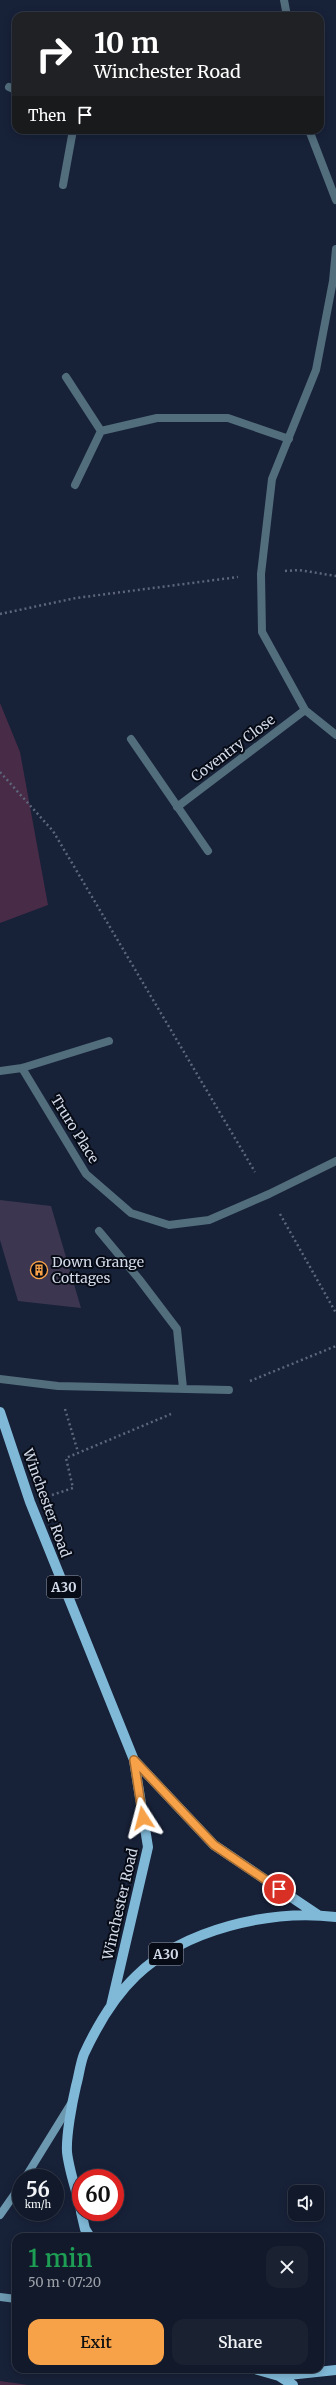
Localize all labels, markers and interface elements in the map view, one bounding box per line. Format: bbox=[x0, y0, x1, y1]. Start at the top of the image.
text: 10 m bbox=[94, 25, 159, 61]
icon: right bbox=[28, 28, 80, 80]
text: Winchester Road bbox=[94, 60, 241, 83]
icon: arrive bbox=[74, 104, 96, 126]
text: Then bbox=[28, 106, 66, 125]
street label: Coventry Close bbox=[187, 711, 279, 785]
street label: Truro Place bbox=[47, 1092, 103, 1166]
place label: Down Grange Cottages bbox=[52, 1253, 144, 1287]
building icon: Down Grange Cottages bbox=[29, 1260, 49, 1280]
street label: Winchester Road bbox=[19, 1445, 75, 1560]
road number: A30 bbox=[47, 1576, 81, 1598]
position arrow bbox=[122, 1797, 164, 1839]
street label: Winchester Road bbox=[98, 1846, 142, 1963]
pin bbox=[262, 1872, 296, 1906]
icon: arrive bbox=[268, 1878, 290, 1900]
road number: A30 bbox=[149, 1943, 183, 1965]
speed limit sign: 60 bbox=[72, 2169, 124, 2221]
text: 56 bbox=[26, 2177, 50, 2202]
map controls bbox=[288, 2185, 324, 2221]
button: sound bbox=[288, 2185, 324, 2221]
text: km/h bbox=[25, 2198, 51, 2211]
text: 1 min bbox=[28, 2243, 93, 2274]
button: close bbox=[266, 2246, 308, 2288]
text: 50 m · 07:20 bbox=[28, 2274, 101, 2291]
button: Exit bbox=[28, 2319, 164, 2365]
button: Share bbox=[172, 2319, 308, 2365]

